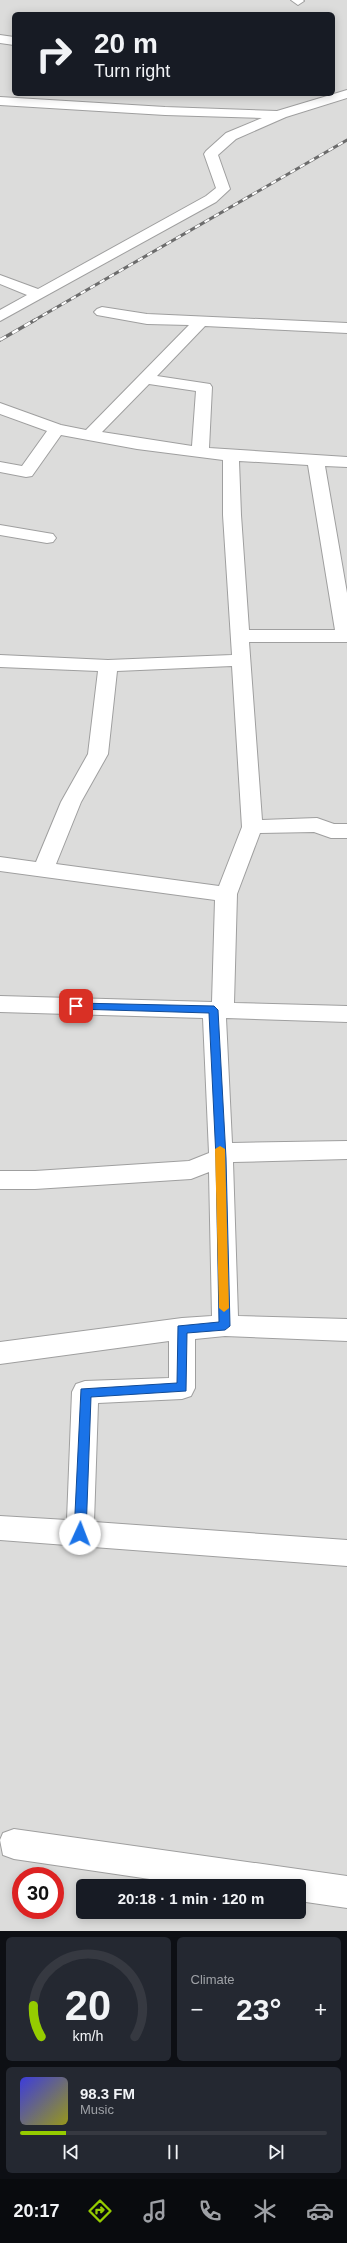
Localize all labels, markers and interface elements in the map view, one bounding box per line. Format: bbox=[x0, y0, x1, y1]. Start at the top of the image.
icon: right bbox=[28, 28, 80, 80]
text: 20 m bbox=[94, 28, 158, 59]
text: Turn right bbox=[94, 61, 170, 81]
pin bbox=[59, 989, 93, 1023]
icon: arrive bbox=[65, 995, 87, 1017]
position arrow bbox=[59, 1513, 101, 1555]
speed limit sign: 30 bbox=[12, 1867, 64, 1919]
text: 20:18 · 1 min · 120 m bbox=[118, 1890, 264, 1907]
text: Climate bbox=[191, 1972, 235, 1987]
text: 20 bbox=[65, 1982, 111, 2029]
text: 23° bbox=[236, 1993, 281, 2026]
text: − bbox=[191, 1997, 203, 2022]
text: + bbox=[314, 1997, 327, 2022]
text: km/h bbox=[73, 2028, 104, 2044]
text: 98.3 FM bbox=[80, 2085, 135, 2102]
text: Music bbox=[80, 2102, 114, 2117]
icon: previous bbox=[60, 2141, 82, 2163]
icon: pause bbox=[162, 2141, 184, 2163]
icon: next bbox=[265, 2141, 287, 2163]
icon: directions bbox=[86, 2197, 114, 2225]
icon: music bbox=[141, 2197, 169, 2225]
icon: phone bbox=[196, 2197, 224, 2225]
icon: climate bbox=[251, 2197, 279, 2225]
icon: car bbox=[306, 2197, 334, 2225]
text: 20:17 bbox=[13, 2201, 59, 2221]

